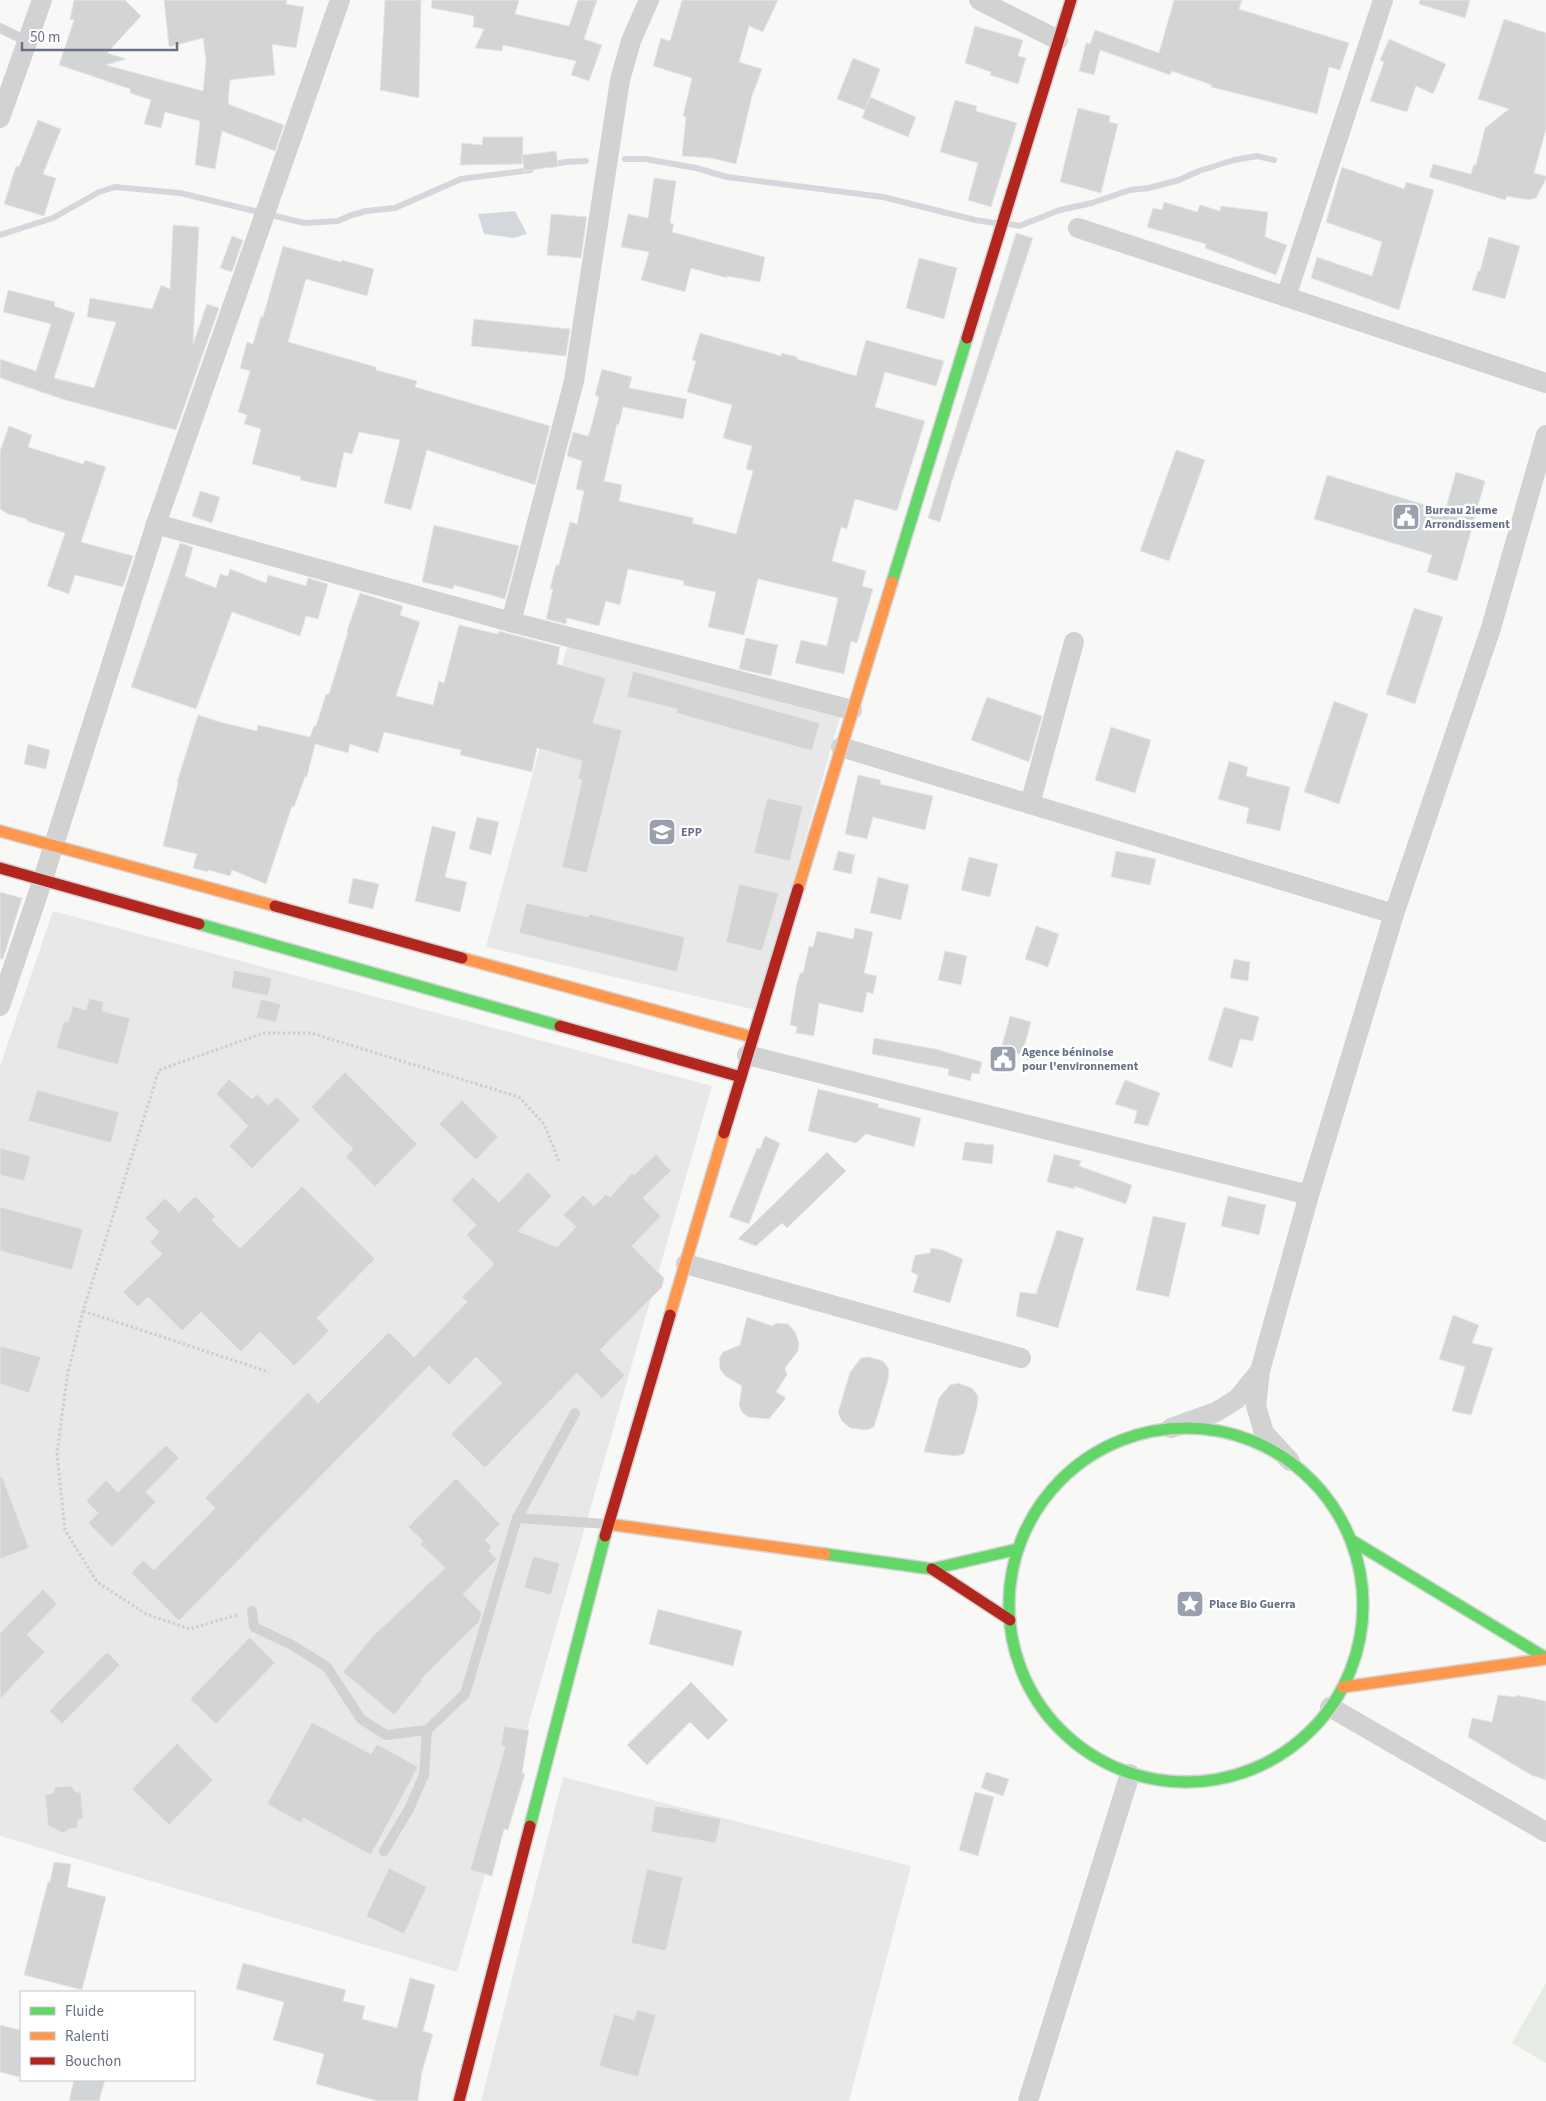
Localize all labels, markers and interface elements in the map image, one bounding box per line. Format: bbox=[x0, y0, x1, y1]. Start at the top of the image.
scale bar bbox=[22, 20, 178, 52]
text: 50 m bbox=[30, 27, 60, 48]
public building icon: Bureau 2ieme Arrondissement bbox=[1391, 502, 1421, 532]
place label: Bureau 2ieme Arrondissement bbox=[1424, 502, 1510, 533]
school or university icon: EPP bbox=[647, 817, 677, 847]
place label: EPP bbox=[681, 824, 702, 841]
public building icon: Agence béninoise pour l'environnement bbox=[988, 1044, 1018, 1074]
place label: Agence béninoise pour l'environnement bbox=[1021, 1044, 1139, 1075]
place icon: Place Bio Guerra bbox=[1175, 1589, 1205, 1619]
place label: Place Bio Guerra bbox=[1209, 1596, 1296, 1613]
legend bbox=[20, 1991, 195, 2081]
text: Fluide bbox=[65, 2001, 104, 2022]
text: Ralenti bbox=[65, 2026, 109, 2047]
text: Bouchon bbox=[65, 2051, 121, 2072]

